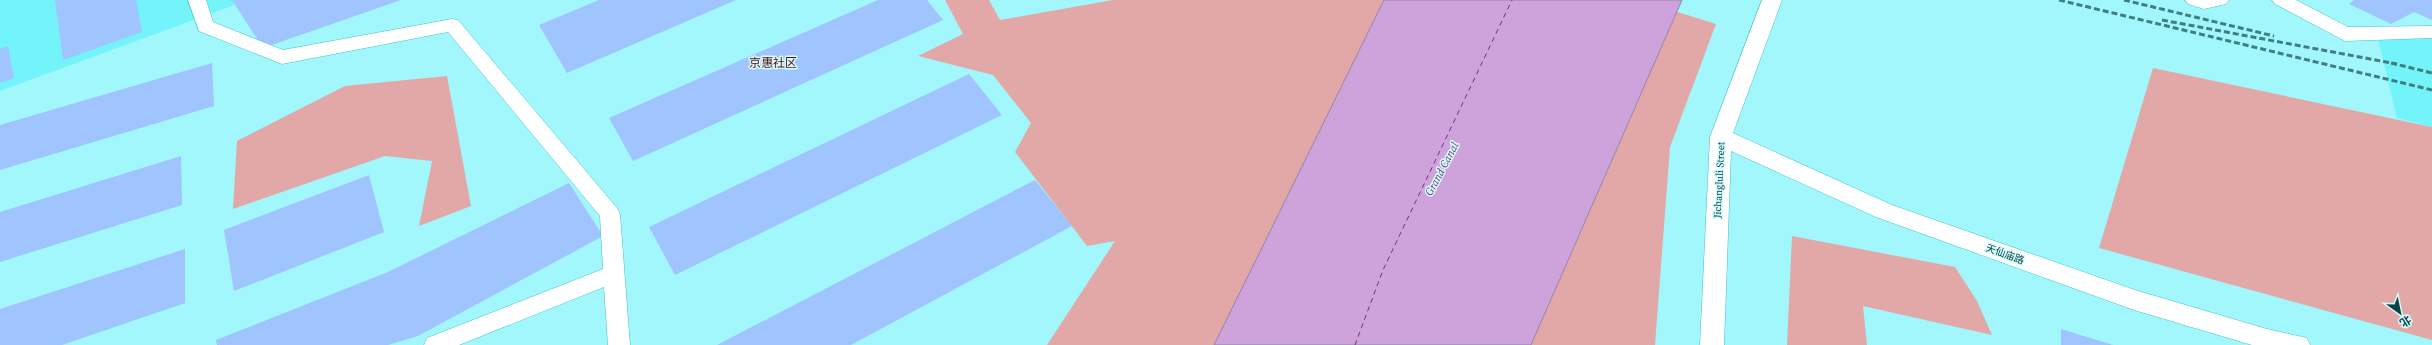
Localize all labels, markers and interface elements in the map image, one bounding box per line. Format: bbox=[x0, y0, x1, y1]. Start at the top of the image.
district label: 京惠社区 bbox=[749, 55, 797, 71]
water label: Grand Canal bbox=[1422, 139, 1463, 198]
street label: Jichangluli Street bbox=[1710, 141, 1728, 220]
street label: 天仙庙路 bbox=[1984, 241, 2026, 267]
north arrow bbox=[2380, 293, 2420, 333]
text: 北 bbox=[2396, 312, 2414, 330]

